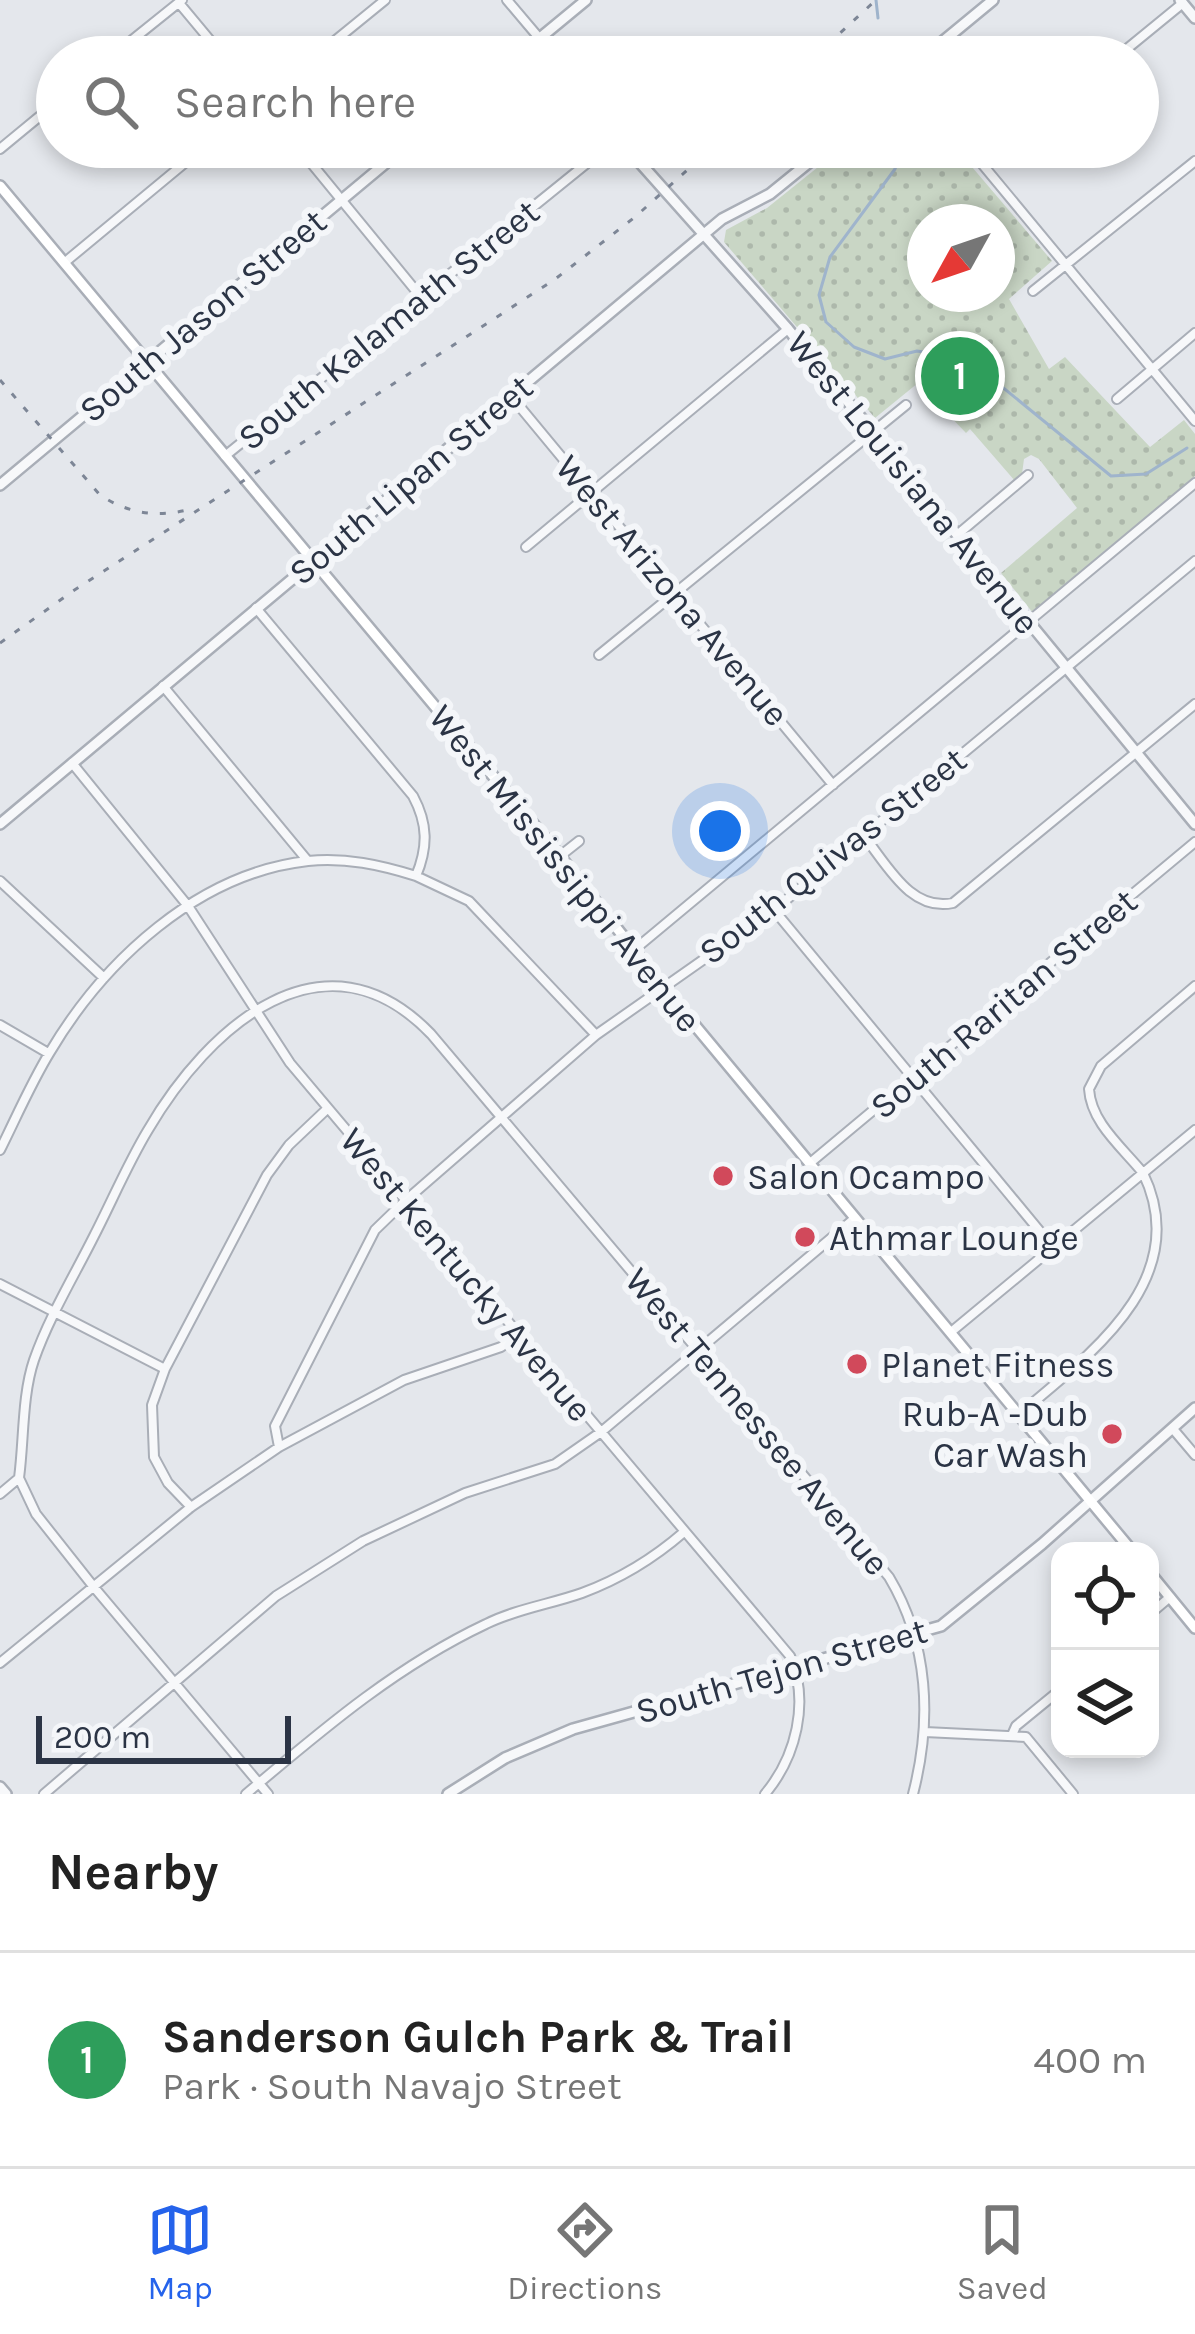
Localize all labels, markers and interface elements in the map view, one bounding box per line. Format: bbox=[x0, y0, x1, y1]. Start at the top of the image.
search box bbox=[36, 36, 1159, 168]
icon: search bbox=[78, 69, 144, 135]
text: Search here bbox=[174, 76, 416, 128]
street label: South Kalamath Street bbox=[230, 191, 547, 459]
street label: South Jason Street bbox=[71, 200, 335, 431]
north arrow bbox=[907, 204, 1015, 312]
street label: West Louisiana Avenue bbox=[778, 323, 1048, 643]
pin: 1 bbox=[921, 331, 999, 421]
street label: South Lipan Street bbox=[280, 366, 541, 594]
street label: West Arizona Avenue bbox=[547, 447, 798, 734]
street label: West Mississippi Avenue bbox=[420, 697, 710, 1041]
street label: South Quivas Street bbox=[691, 739, 974, 973]
your location bbox=[690, 801, 750, 861]
street label: South Raritan Street bbox=[862, 880, 1145, 1128]
street label: West Kentucky Avenue bbox=[331, 1119, 601, 1430]
place label: Salon Ocampo bbox=[747, 1156, 985, 1198]
marker: Salon Ocampo bbox=[710, 1163, 736, 1189]
place label: Athmar Lounge bbox=[829, 1217, 1079, 1259]
marker: Athmar Lounge bbox=[792, 1224, 818, 1250]
street label: West Tennessee Avenue bbox=[616, 1259, 898, 1584]
place label: Planet Fitness bbox=[881, 1344, 1114, 1386]
marker: Planet Fitness bbox=[844, 1351, 870, 1377]
place label: Rub-A -Dub Car Wash bbox=[902, 1393, 1088, 1476]
marker: Rub-A -Dub Car Wash bbox=[1099, 1421, 1125, 1447]
map controls bbox=[1051, 1542, 1159, 1758]
button: locate bbox=[1051, 1542, 1159, 1650]
street label: South Tejon Street bbox=[631, 1609, 932, 1733]
button: layers bbox=[1051, 1650, 1159, 1758]
scale bar bbox=[36, 1710, 291, 1763]
text: 200 m bbox=[54, 1718, 151, 1756]
text: Nearby bbox=[48, 1842, 218, 1902]
text: Sanderson Gulch Park & Trail bbox=[162, 2011, 794, 2063]
text: 1 bbox=[80, 2037, 94, 2083]
text: 400 m bbox=[1033, 2037, 1147, 2083]
text: Park · South Navajo Street bbox=[162, 2063, 622, 2109]
tab: Map bbox=[147, 2197, 213, 2307]
tab: Directions bbox=[507, 2197, 662, 2307]
tab: Saved bbox=[957, 2197, 1048, 2307]

